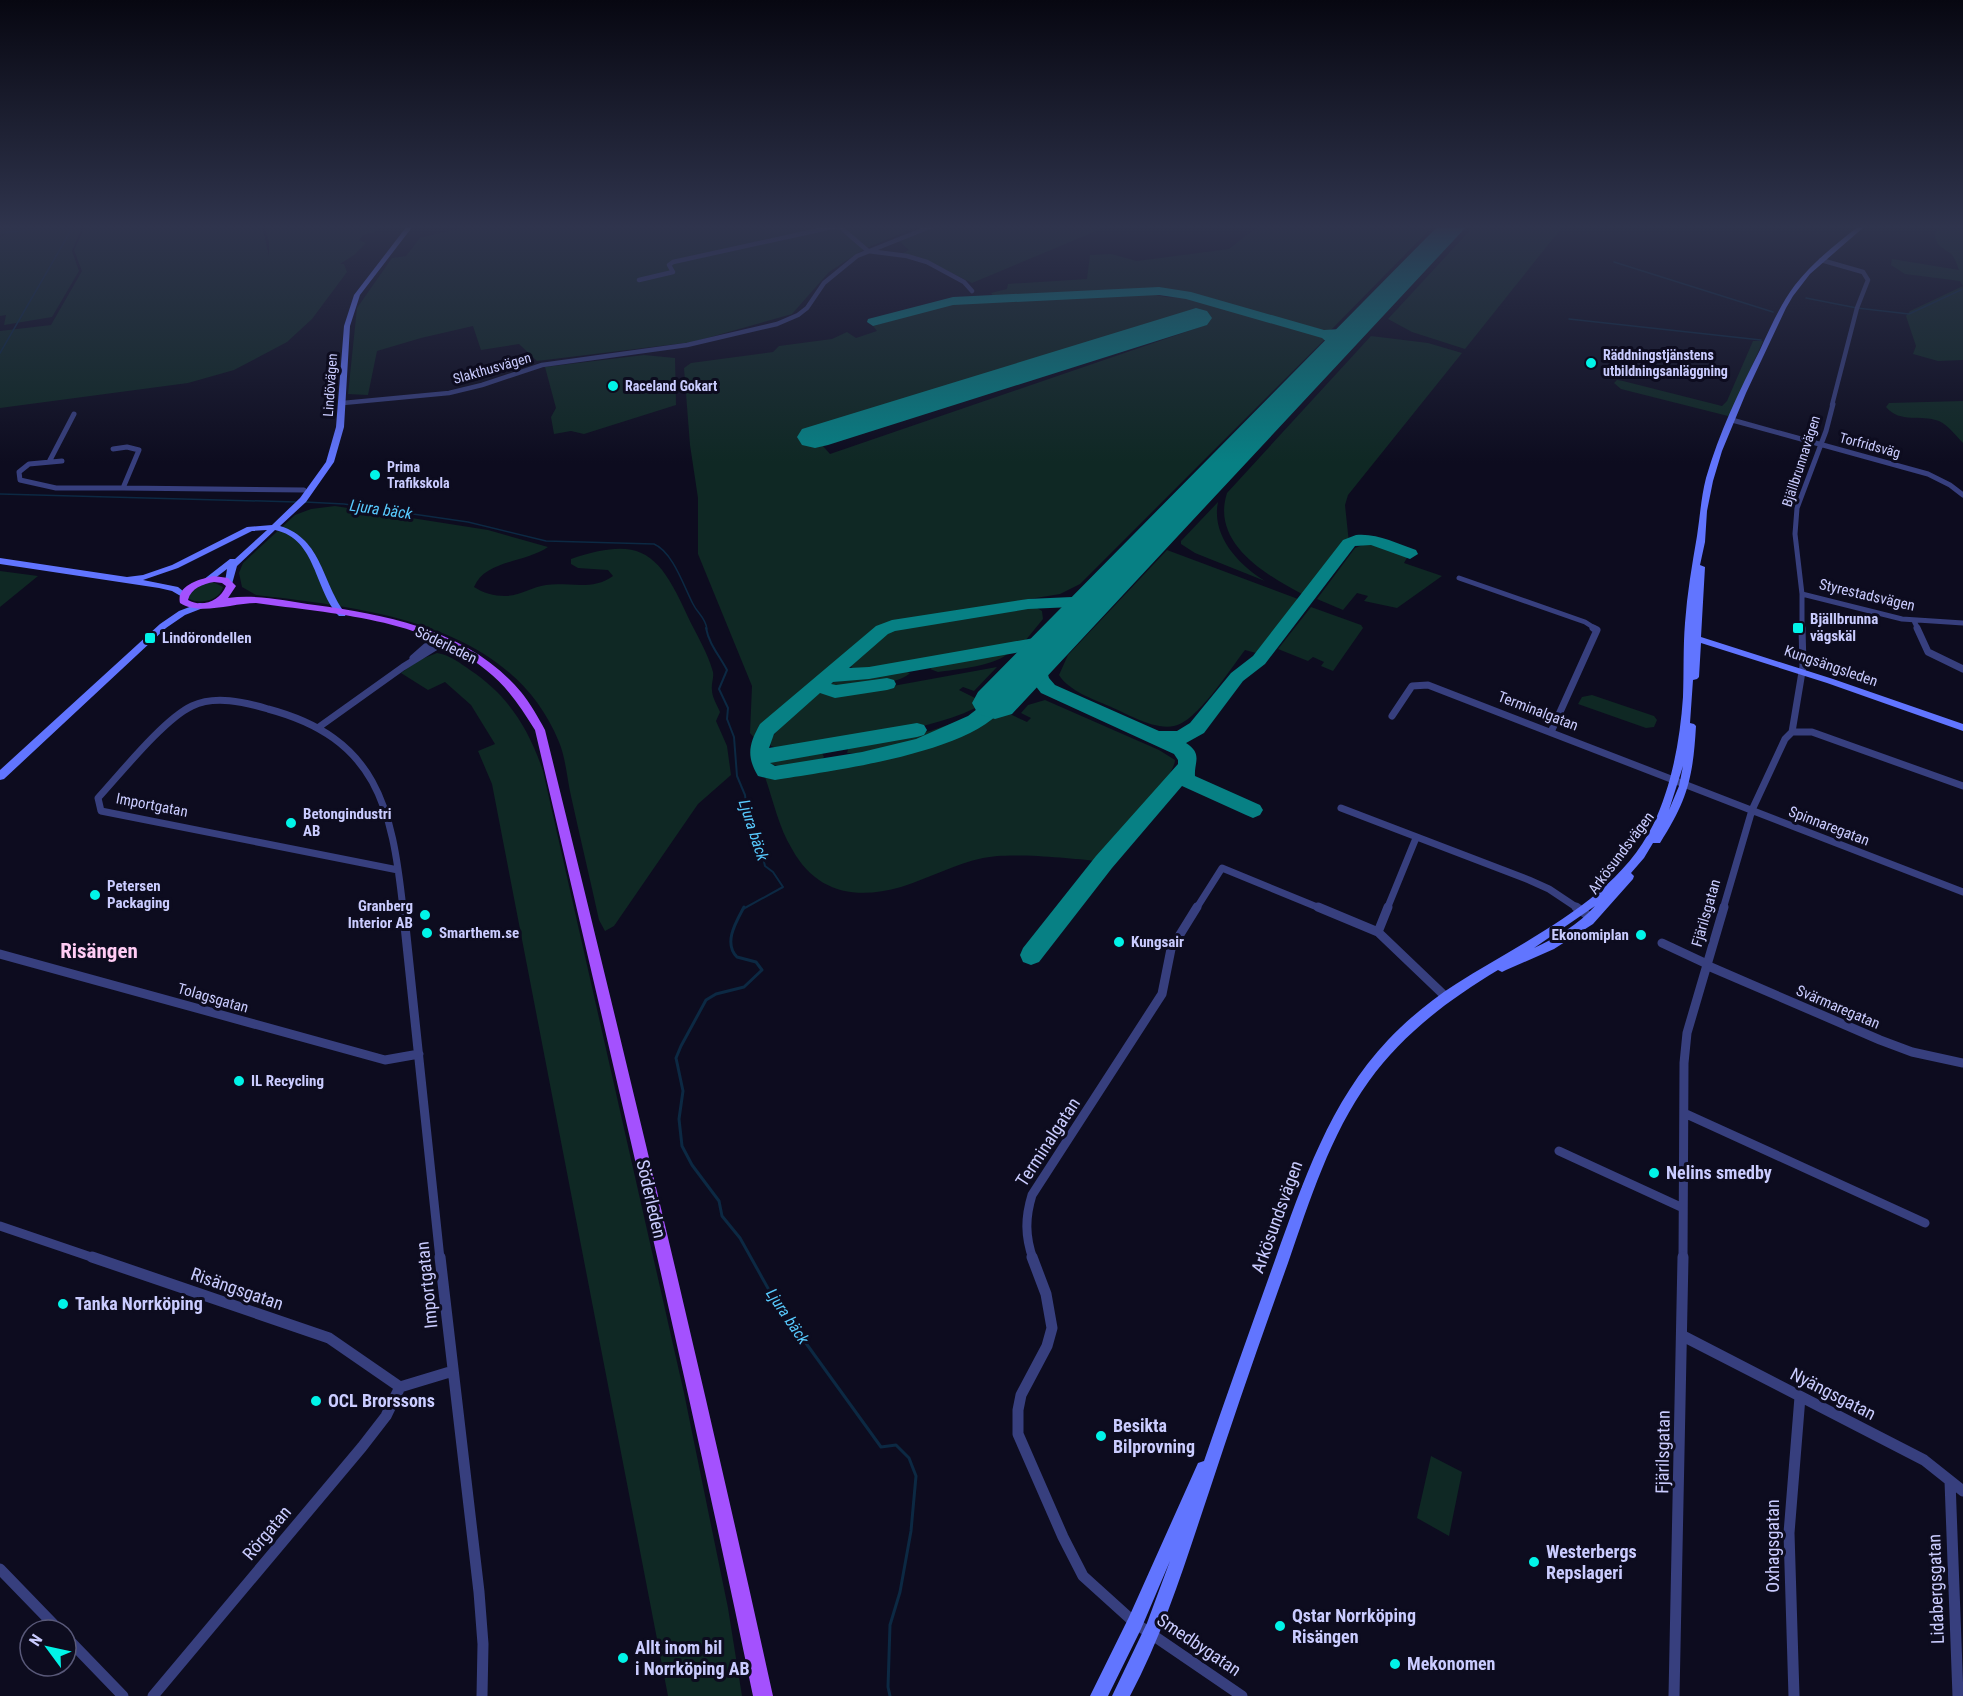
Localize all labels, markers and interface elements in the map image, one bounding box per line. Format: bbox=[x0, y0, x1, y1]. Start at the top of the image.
place label: Räddningstjänstens utbildningsanläggning bbox=[1603, 347, 1728, 379]
street label: Slakthusvägen bbox=[451, 349, 533, 387]
street label: Lindövägen bbox=[320, 353, 340, 417]
marker: Räddningstjänstens utbildningsanläggning bbox=[1584, 356, 1598, 370]
place label: Raceland Gokart bbox=[625, 378, 717, 394]
marker: Raceland Gokart bbox=[606, 379, 620, 393]
street label: Bjällbrunnavägen bbox=[1779, 413, 1823, 509]
street label: Torfridsväg bbox=[1838, 429, 1902, 461]
place label: Prima Trafikskola bbox=[387, 459, 450, 491]
marker: Prima Trafikskola bbox=[368, 468, 382, 482]
water label: Ljura bäck bbox=[348, 496, 414, 523]
street label: Styrestadsvägen bbox=[1817, 575, 1917, 615]
place label: Bjällbrunna vägskäl bbox=[1810, 610, 1878, 645]
marker: Bjällbrunna vägskäl bbox=[1791, 621, 1805, 635]
street label: Söderleden bbox=[412, 622, 480, 668]
place label: Lindörondellen bbox=[162, 629, 252, 647]
marker: Lindörondellen bbox=[143, 631, 157, 645]
street label: Kungsängsleden bbox=[1782, 642, 1880, 690]
street label: Terminalgatan bbox=[1495, 687, 1581, 735]
street label: Importgatan bbox=[115, 789, 189, 821]
water label: Ljura bäck bbox=[735, 797, 773, 864]
street label: Spinnaregatan bbox=[1786, 802, 1872, 850]
place label: Betongindustri AB bbox=[303, 805, 392, 840]
street label: Arkösundsvägen bbox=[1584, 808, 1658, 898]
marker: Betongindustri AB bbox=[284, 816, 298, 830]
place label: Petersen Packaging bbox=[107, 877, 170, 912]
street label: Fjärilsgatan bbox=[1688, 877, 1724, 949]
marker: Petersen Packaging bbox=[88, 888, 102, 902]
place label: Granberg Interior AB bbox=[348, 897, 413, 932]
marker: Granberg Interior AB bbox=[418, 908, 432, 922]
place label: Smarthem.se bbox=[439, 924, 519, 942]
marker: Smarthem.se bbox=[420, 926, 434, 940]
place label: Ekonomiplan bbox=[1552, 926, 1629, 944]
marker: Ekonomiplan bbox=[1634, 928, 1648, 942]
place label: Kungsair bbox=[1131, 933, 1184, 951]
marker: Kungsair bbox=[1112, 935, 1126, 949]
district label: Risängen bbox=[60, 939, 138, 963]
street label: Tolagsgatan bbox=[175, 979, 251, 1017]
street label: Svärmaregatan bbox=[1793, 981, 1883, 1033]
place label: IL Recycling bbox=[251, 1072, 324, 1090]
marker: IL Recycling bbox=[232, 1074, 246, 1088]
street label: Terminalgatan bbox=[1011, 1093, 1084, 1190]
street label: Söderleden bbox=[632, 1158, 671, 1240]
street label: Arkösundsvägen bbox=[1246, 1158, 1307, 1276]
place label: Nelins smedby bbox=[1666, 1162, 1772, 1183]
marker: Nelins smedby bbox=[1647, 1166, 1661, 1180]
street label: Importgatan bbox=[411, 1240, 442, 1330]
street label: Risängsgatan bbox=[188, 1263, 286, 1314]
water label: Ljura bäck bbox=[762, 1285, 814, 1349]
place label: Tanka Norrköping bbox=[75, 1293, 203, 1314]
marker: Tanka Norrköping bbox=[56, 1297, 70, 1311]
street label: Nyängsgatan bbox=[1787, 1363, 1879, 1424]
place label: OCL Brorssons bbox=[328, 1390, 435, 1411]
marker: OCL Brorssons bbox=[309, 1394, 323, 1408]
street label: Fjärilsgatan bbox=[1651, 1410, 1674, 1494]
place label: Besikta Bilprovning bbox=[1113, 1415, 1195, 1457]
marker: Besikta Bilprovning bbox=[1094, 1429, 1108, 1443]
street label: Oxhagsgatan bbox=[1762, 1499, 1783, 1593]
street label: Rörgatan bbox=[238, 1501, 295, 1564]
street label: Lidabergsgatan bbox=[1923, 1534, 1948, 1644]
place label: Westerbergs Repslageri bbox=[1546, 1541, 1637, 1583]
marker: Westerbergs Repslageri bbox=[1527, 1555, 1541, 1569]
place label: Qstar Norrköping Risängen bbox=[1292, 1605, 1416, 1647]
street label: Smedbygatan bbox=[1153, 1609, 1245, 1680]
north arrow bbox=[18, 1618, 78, 1678]
marker: Qstar Norrköping Risängen bbox=[1273, 1619, 1287, 1633]
text: N bbox=[25, 1631, 46, 1649]
place label: Allt inom bil i Norrköping AB bbox=[635, 1637, 750, 1679]
marker: Allt inom bil i Norrköping AB bbox=[616, 1651, 630, 1665]
place label: Mekonomen bbox=[1407, 1653, 1495, 1674]
marker: Mekonomen bbox=[1388, 1657, 1402, 1671]

